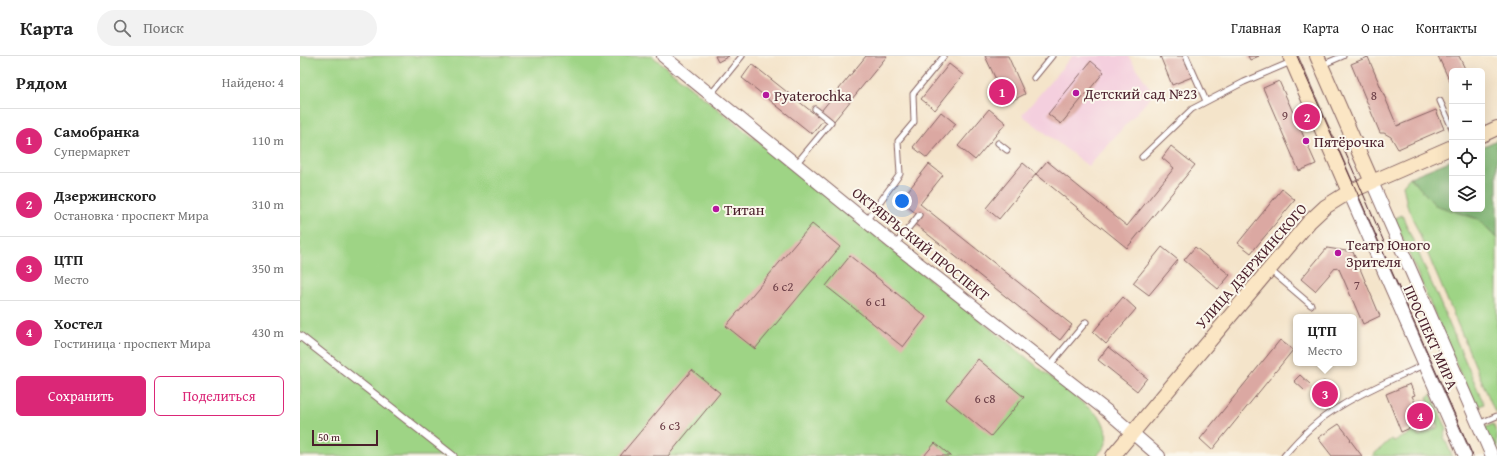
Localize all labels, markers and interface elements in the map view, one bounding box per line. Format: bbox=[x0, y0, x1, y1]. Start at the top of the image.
search box bbox=[97, 10, 377, 46]
text: Карта bbox=[20, 14, 73, 42]
icon: search bbox=[111, 17, 133, 39]
text: Поиск bbox=[143, 17, 184, 38]
text: Главная bbox=[1231, 18, 1281, 38]
text: Карта bbox=[1303, 18, 1339, 38]
text: О нас bbox=[1361, 18, 1394, 38]
text: Контакты bbox=[1416, 18, 1477, 38]
map controls bbox=[1449, 68, 1485, 212]
button: + bbox=[1449, 68, 1485, 104]
text: Рядом bbox=[16, 70, 67, 95]
text: Найдено: 4 bbox=[222, 73, 284, 92]
pin: 1 bbox=[989, 77, 1015, 107]
place label: Детский сад №23 bbox=[1083, 83, 1197, 104]
place label: Pyaterochka bbox=[774, 85, 852, 106]
house number: 8 bbox=[1371, 86, 1377, 105]
marker: Детский сад №23 bbox=[1071, 88, 1081, 98]
marker: Pyaterochka bbox=[761, 90, 771, 100]
pin: 2 bbox=[1294, 102, 1320, 132]
button: − bbox=[1449, 104, 1485, 140]
house number: 9 bbox=[1282, 106, 1288, 125]
text: Самобранка bbox=[54, 121, 139, 142]
text: 1 bbox=[26, 131, 32, 150]
text: 110 m bbox=[252, 131, 284, 150]
place label: Пятёрочка bbox=[1314, 131, 1385, 152]
marker: Пятёрочка bbox=[1301, 136, 1311, 146]
button: locate bbox=[1449, 140, 1485, 176]
text: Супермаркет bbox=[54, 142, 130, 161]
button: layers bbox=[1449, 176, 1485, 212]
street label: ОКТЯБРЬСКИЙ ПРОСПЕКТ bbox=[848, 182, 995, 306]
text: Дзержинского bbox=[54, 185, 156, 206]
your location bbox=[892, 191, 912, 211]
text: 2 bbox=[26, 195, 32, 214]
text: 310 m bbox=[252, 195, 284, 214]
place label: Титан bbox=[724, 199, 765, 220]
street label: УЛИЦА ДЗЕРЖИНСКОГО bbox=[1191, 199, 1311, 333]
marker: Титан bbox=[711, 204, 721, 214]
text: Остановка · проспект Мира bbox=[54, 206, 209, 225]
place label: Театр Юного Зрителя bbox=[1346, 234, 1431, 272]
marker: Театр Юного Зрителя bbox=[1333, 248, 1343, 258]
text: ЦТП bbox=[54, 249, 83, 270]
text: 3 bbox=[26, 259, 32, 278]
text: 350 m bbox=[252, 259, 284, 278]
text: Место bbox=[54, 270, 89, 289]
house number: 7 bbox=[1354, 276, 1360, 295]
house number: 6 с2 bbox=[772, 277, 794, 296]
street label: ПРОСПЕКТ МИРА bbox=[1399, 281, 1463, 393]
house number: 6 с1 bbox=[865, 292, 887, 311]
text: Хостел bbox=[54, 313, 103, 334]
popup bbox=[1293, 314, 1357, 366]
text: ЦТП bbox=[1308, 320, 1337, 341]
text: 4 bbox=[26, 323, 32, 342]
text: 430 m bbox=[252, 323, 284, 342]
text: Гостиница · проспект Мира bbox=[54, 334, 211, 353]
text: Место bbox=[1308, 341, 1342, 360]
button: Сохранить bbox=[16, 376, 146, 416]
button: Поделиться bbox=[154, 376, 284, 416]
pin: 3 bbox=[1312, 379, 1338, 409]
house number: 6 с8 bbox=[974, 389, 996, 408]
pin: 4 bbox=[1407, 401, 1433, 431]
house number: 6 с3 bbox=[659, 416, 681, 435]
scale bar bbox=[312, 428, 378, 447]
text: 50 m bbox=[318, 429, 340, 445]

